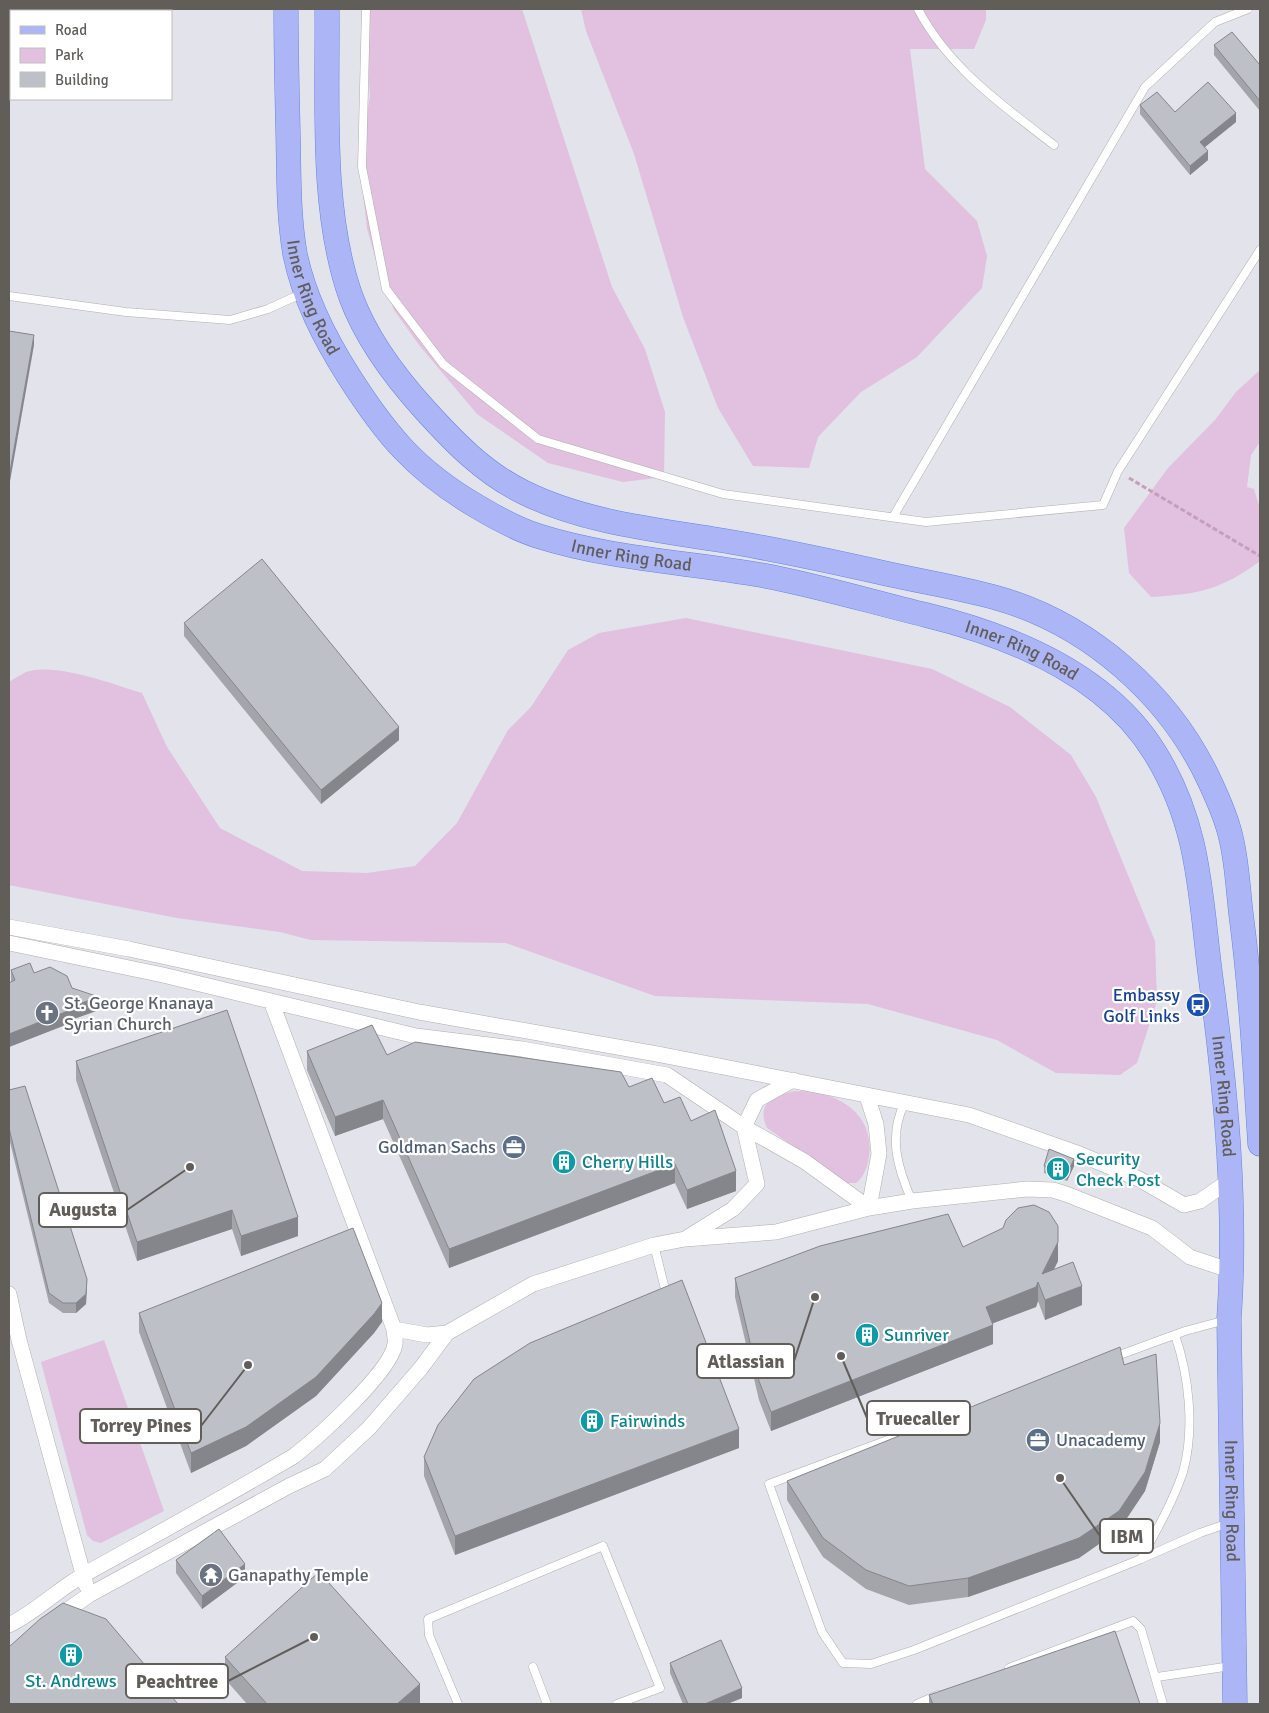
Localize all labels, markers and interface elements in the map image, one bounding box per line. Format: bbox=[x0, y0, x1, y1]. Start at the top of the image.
legend bbox=[10, 10, 172, 100]
text: Road bbox=[55, 21, 87, 39]
text: Park bbox=[55, 46, 84, 64]
text: Building bbox=[55, 71, 109, 89]
street label: Inner Ring Road bbox=[282, 238, 345, 359]
street label: Inner Ring Road bbox=[569, 534, 693, 576]
street label: Inner Ring Road bbox=[962, 615, 1083, 685]
place label: Embassy Golf Links bbox=[1103, 984, 1181, 1027]
place label: St. George Knanaya Syrian Church bbox=[64, 992, 214, 1035]
bus stop icon: Embassy Golf Links bbox=[1185, 992, 1211, 1018]
church icon: St. George Knanaya Syrian Church bbox=[34, 1000, 60, 1026]
street label: Inner Ring Road bbox=[1207, 1034, 1240, 1158]
office icon: Goldman Sachs bbox=[501, 1134, 527, 1160]
place label: Goldman Sachs bbox=[378, 1136, 496, 1158]
place label: Security Check Post bbox=[1076, 1148, 1160, 1191]
building icon: Cherry Hills bbox=[551, 1149, 577, 1175]
place label: Cherry Hills bbox=[582, 1151, 673, 1173]
building icon: Security Check Post bbox=[1045, 1156, 1071, 1182]
callout: Augusta bbox=[39, 1193, 127, 1227]
text: Augusta bbox=[49, 1198, 117, 1222]
building icon: Sunriver bbox=[854, 1322, 880, 1348]
place label: Sunriver bbox=[884, 1324, 949, 1346]
callout: Atlassian bbox=[697, 1344, 794, 1378]
text: Atlassian bbox=[707, 1350, 785, 1374]
callout: Truecaller bbox=[867, 1401, 970, 1435]
text: Truecaller bbox=[876, 1407, 960, 1431]
building icon: Fairwinds bbox=[579, 1408, 605, 1434]
callout: Torrey Pines bbox=[80, 1409, 201, 1443]
place label: Fairwinds bbox=[610, 1410, 685, 1432]
text: Torrey Pines bbox=[91, 1414, 191, 1438]
office icon: Unacademy bbox=[1025, 1427, 1051, 1453]
place label: Unacademy bbox=[1056, 1429, 1146, 1451]
street label: Inner Ring Road bbox=[1220, 1440, 1244, 1562]
callout: IBM bbox=[1100, 1519, 1153, 1553]
text: IBM bbox=[1110, 1525, 1144, 1549]
temple icon: Ganapathy Temple bbox=[198, 1562, 224, 1588]
place label: Ganapathy Temple bbox=[228, 1564, 369, 1586]
building icon: St. Andrews bbox=[58, 1642, 84, 1668]
callout: Peachtree bbox=[126, 1664, 228, 1698]
place label: St. Andrews bbox=[25, 1670, 117, 1692]
text: Peachtree bbox=[136, 1670, 218, 1694]

